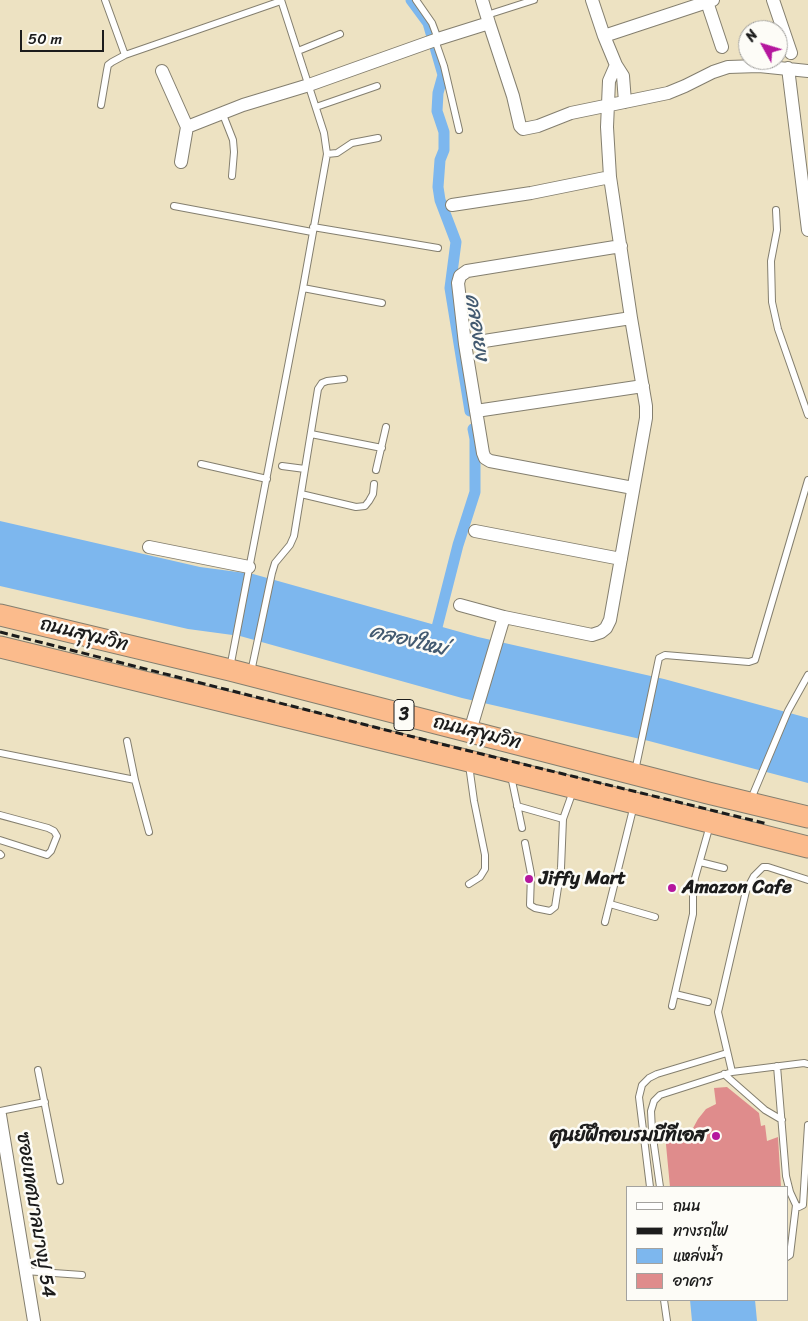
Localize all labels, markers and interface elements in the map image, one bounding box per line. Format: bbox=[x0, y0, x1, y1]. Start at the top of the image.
scale bar bbox=[22, 20, 106, 52]
north arrow bbox=[738, 20, 788, 70]
text: N bbox=[739, 24, 764, 48]
text: 50 m bbox=[28, 26, 62, 52]
water label: คลองยง bbox=[459, 292, 493, 362]
street label: ถนนสุขุมวิท bbox=[38, 613, 130, 657]
water label: คลองใหม่ bbox=[367, 620, 449, 662]
road number: 3 bbox=[394, 700, 414, 730]
street label: ถนนสุขุมวิท bbox=[431, 711, 523, 755]
place label: Jiffy Mart bbox=[539, 868, 626, 890]
marker: Jiffy Mart bbox=[523, 873, 535, 885]
place label: Amazon Cafe bbox=[682, 877, 792, 899]
marker: Amazon Cafe bbox=[666, 882, 678, 894]
place label: ศูนย์ฝึกอบรมบีทีเอส bbox=[550, 1125, 706, 1147]
marker: ศูนย์ฝึกอบรมบีทีเอส bbox=[710, 1130, 722, 1142]
street label: ซอยเทศบาลบางปู 54 bbox=[11, 1131, 59, 1299]
legend bbox=[626, 1186, 788, 1301]
text: ถนน bbox=[673, 1193, 701, 1219]
text: ทางรถไฟ bbox=[673, 1218, 728, 1244]
text: แหล่งน้ำ bbox=[673, 1243, 723, 1269]
text: อาคาร bbox=[673, 1268, 713, 1294]

